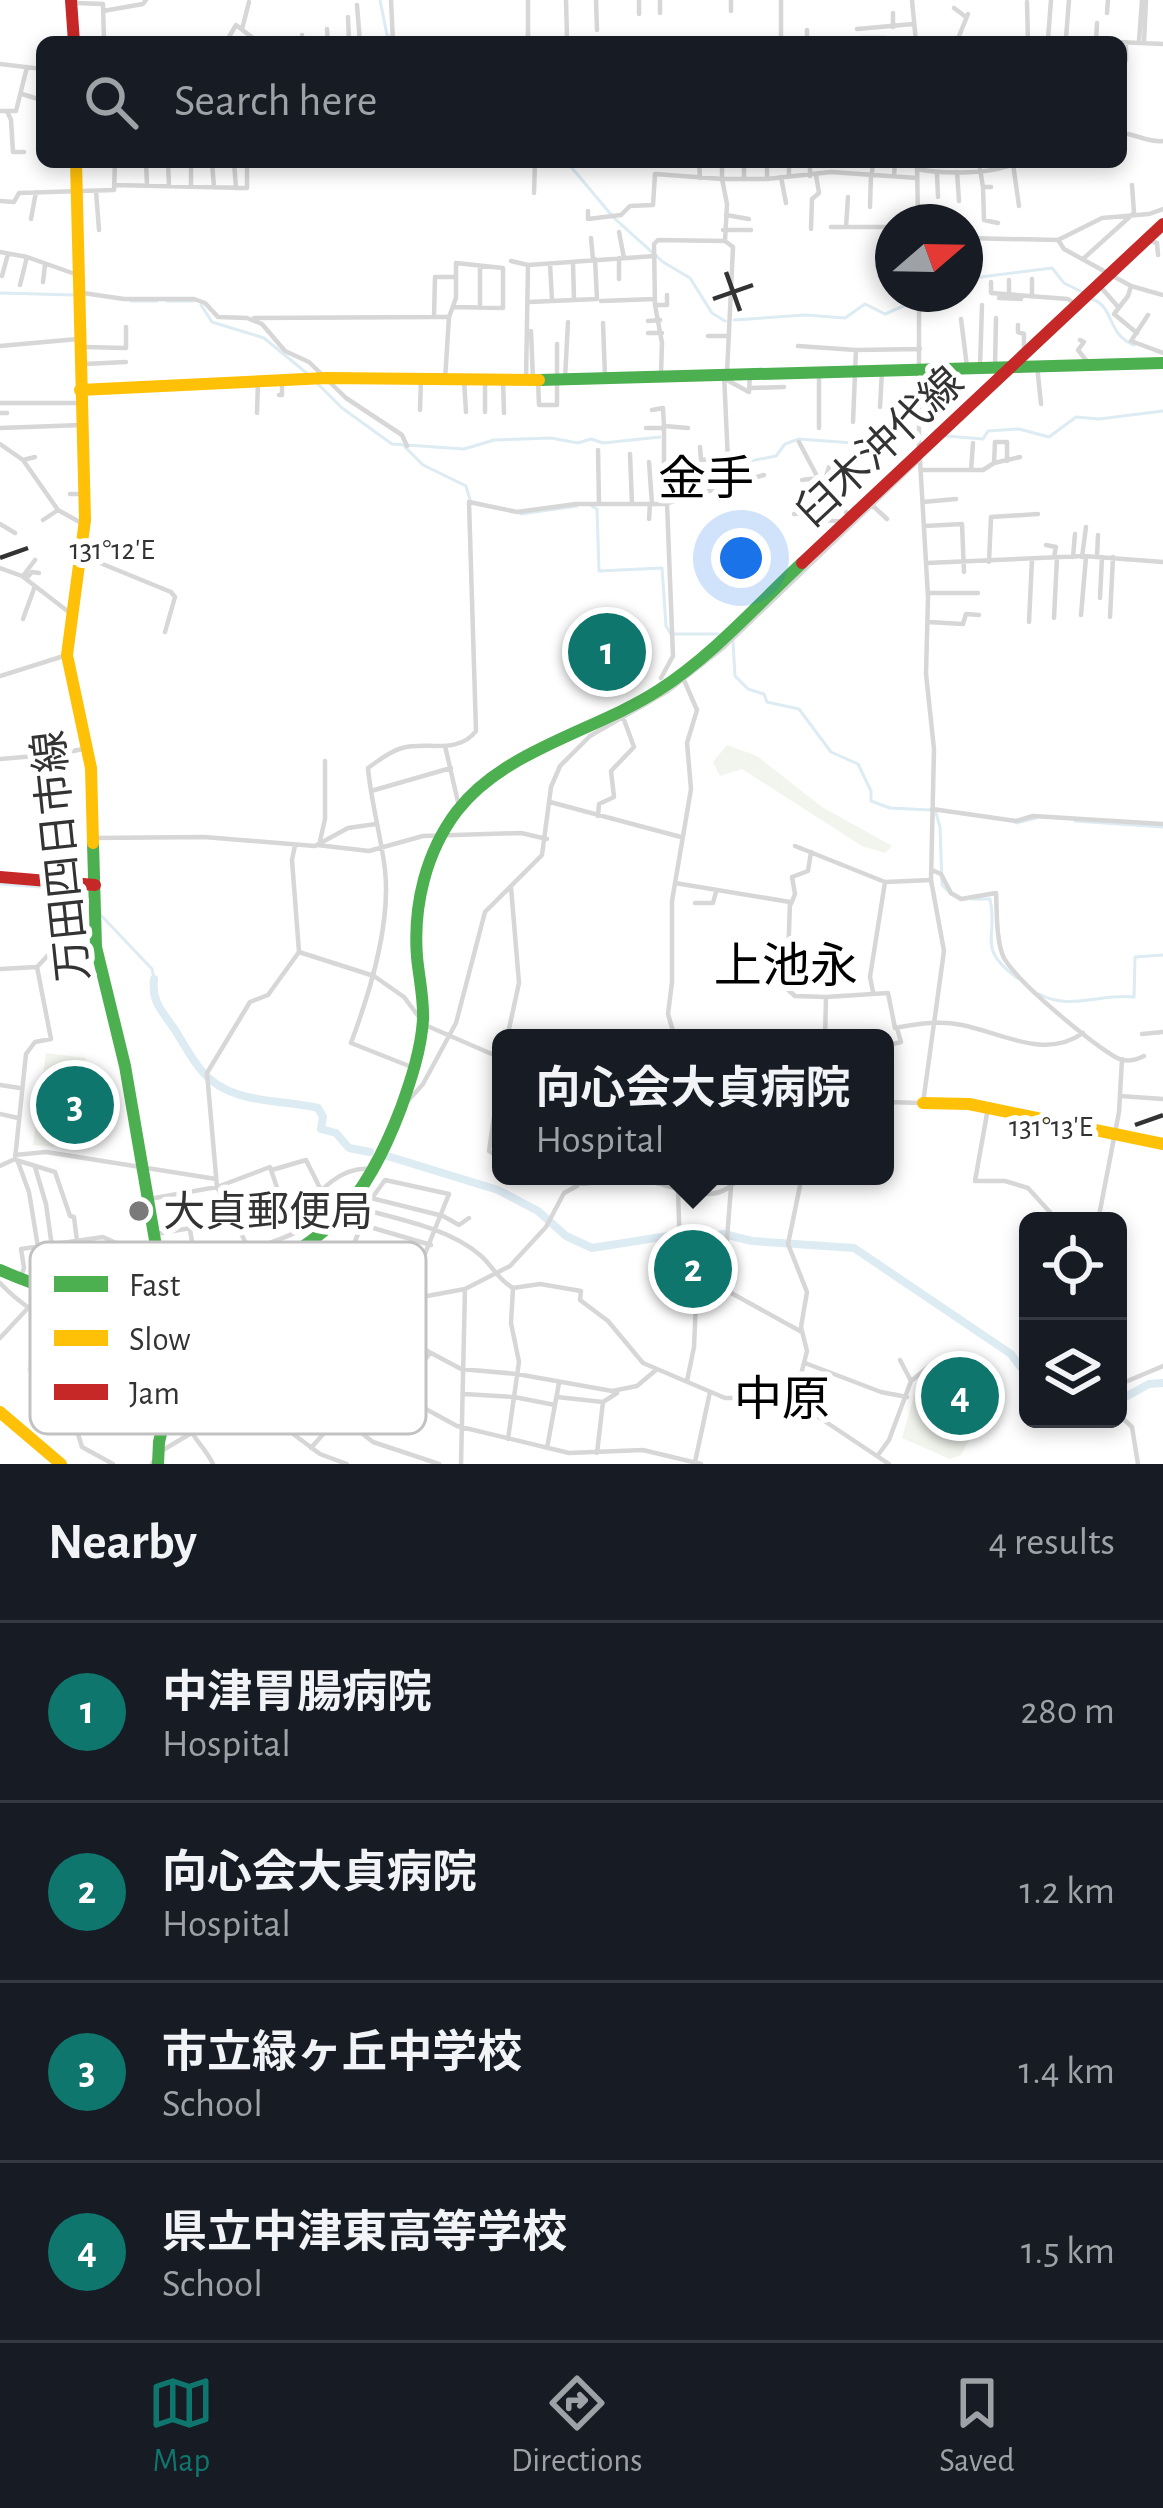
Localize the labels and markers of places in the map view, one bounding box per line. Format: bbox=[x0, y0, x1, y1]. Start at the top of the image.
pin: 1 bbox=[568, 607, 646, 697]
pin: 3 bbox=[36, 1060, 114, 1150]
place label: 大貞郵便局 bbox=[163, 1190, 373, 1234]
marker: 大貞郵便局 bbox=[126, 1198, 152, 1224]
pin: 2 bbox=[654, 1224, 732, 1314]
pin: 4 bbox=[921, 1351, 999, 1441]

